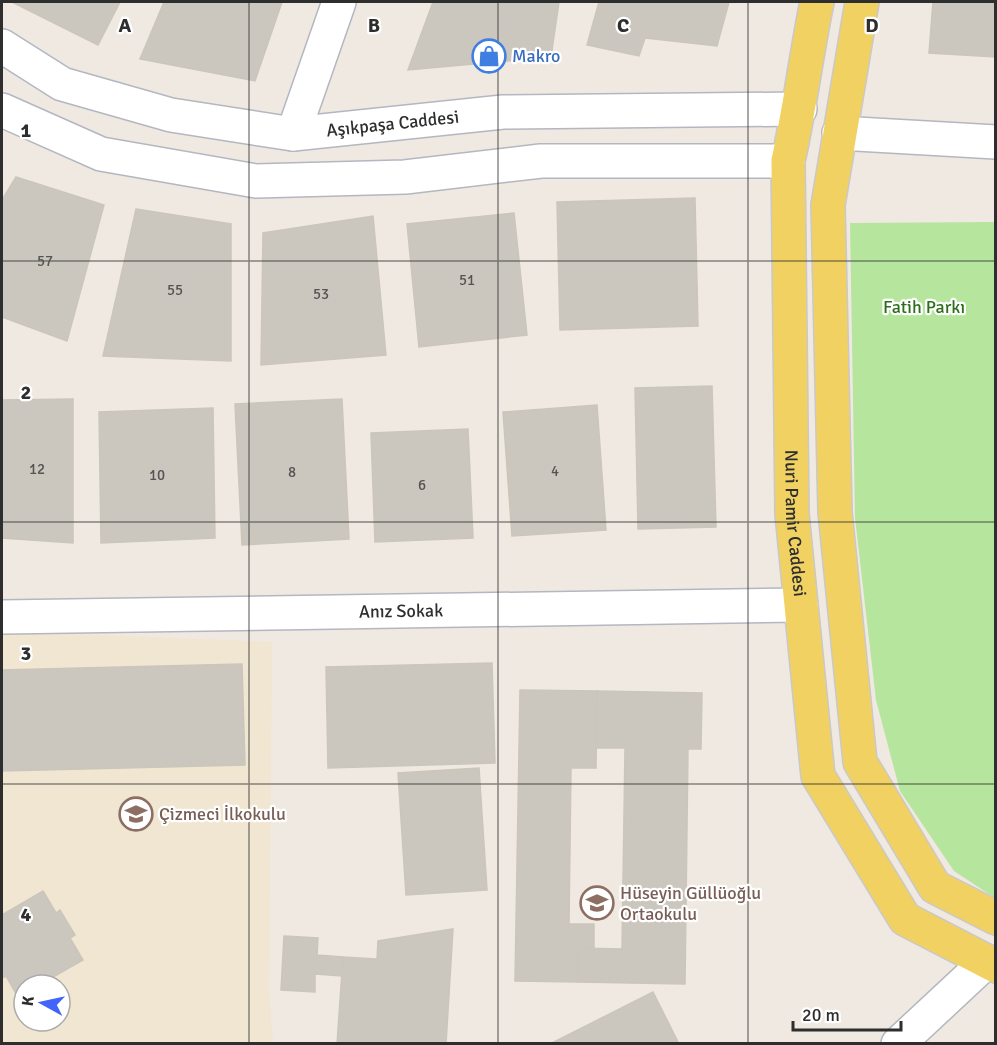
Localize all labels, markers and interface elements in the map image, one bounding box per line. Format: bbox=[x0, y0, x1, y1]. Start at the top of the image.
text: A bbox=[119, 13, 132, 38]
text: B bbox=[368, 13, 380, 38]
text: C bbox=[617, 13, 629, 38]
text: D bbox=[865, 13, 879, 38]
shop icon: Makro bbox=[471, 38, 507, 74]
place label: Makro bbox=[512, 45, 560, 67]
street label: Aşıkpaşa Caddesi bbox=[325, 106, 460, 141]
text: 1 bbox=[21, 118, 32, 143]
house number: 57 bbox=[37, 252, 53, 270]
house number: 51 bbox=[459, 271, 475, 289]
house number: 55 bbox=[167, 281, 183, 299]
house number: 53 bbox=[313, 285, 329, 303]
park label: Fatih Parkı bbox=[883, 296, 965, 318]
text: 2 bbox=[21, 380, 31, 405]
street label: Nuri Pamir Caddesi bbox=[780, 450, 811, 598]
house number: 12 bbox=[29, 460, 45, 478]
house number: 4 bbox=[551, 462, 559, 480]
house number: 8 bbox=[288, 463, 296, 481]
house number: 10 bbox=[149, 466, 165, 484]
house number: 6 bbox=[418, 476, 426, 494]
street label: Anız Sokak bbox=[359, 599, 443, 623]
text: 3 bbox=[21, 641, 31, 666]
school or university icon: Çizmeci İlkokulu bbox=[118, 796, 154, 832]
place label: Çizmeci İlkokulu bbox=[159, 803, 286, 825]
place label: Hüseyin Güllüoğlu Ortaokulu bbox=[620, 882, 761, 925]
school or university icon: Hüseyin Güllüoğlu Ortaokulu bbox=[579, 885, 615, 921]
text: 4 bbox=[21, 902, 32, 927]
north arrow bbox=[12, 973, 72, 1033]
scale bar bbox=[793, 994, 901, 1032]
text: K bbox=[18, 995, 39, 1007]
text: 20 m bbox=[802, 1004, 840, 1026]

